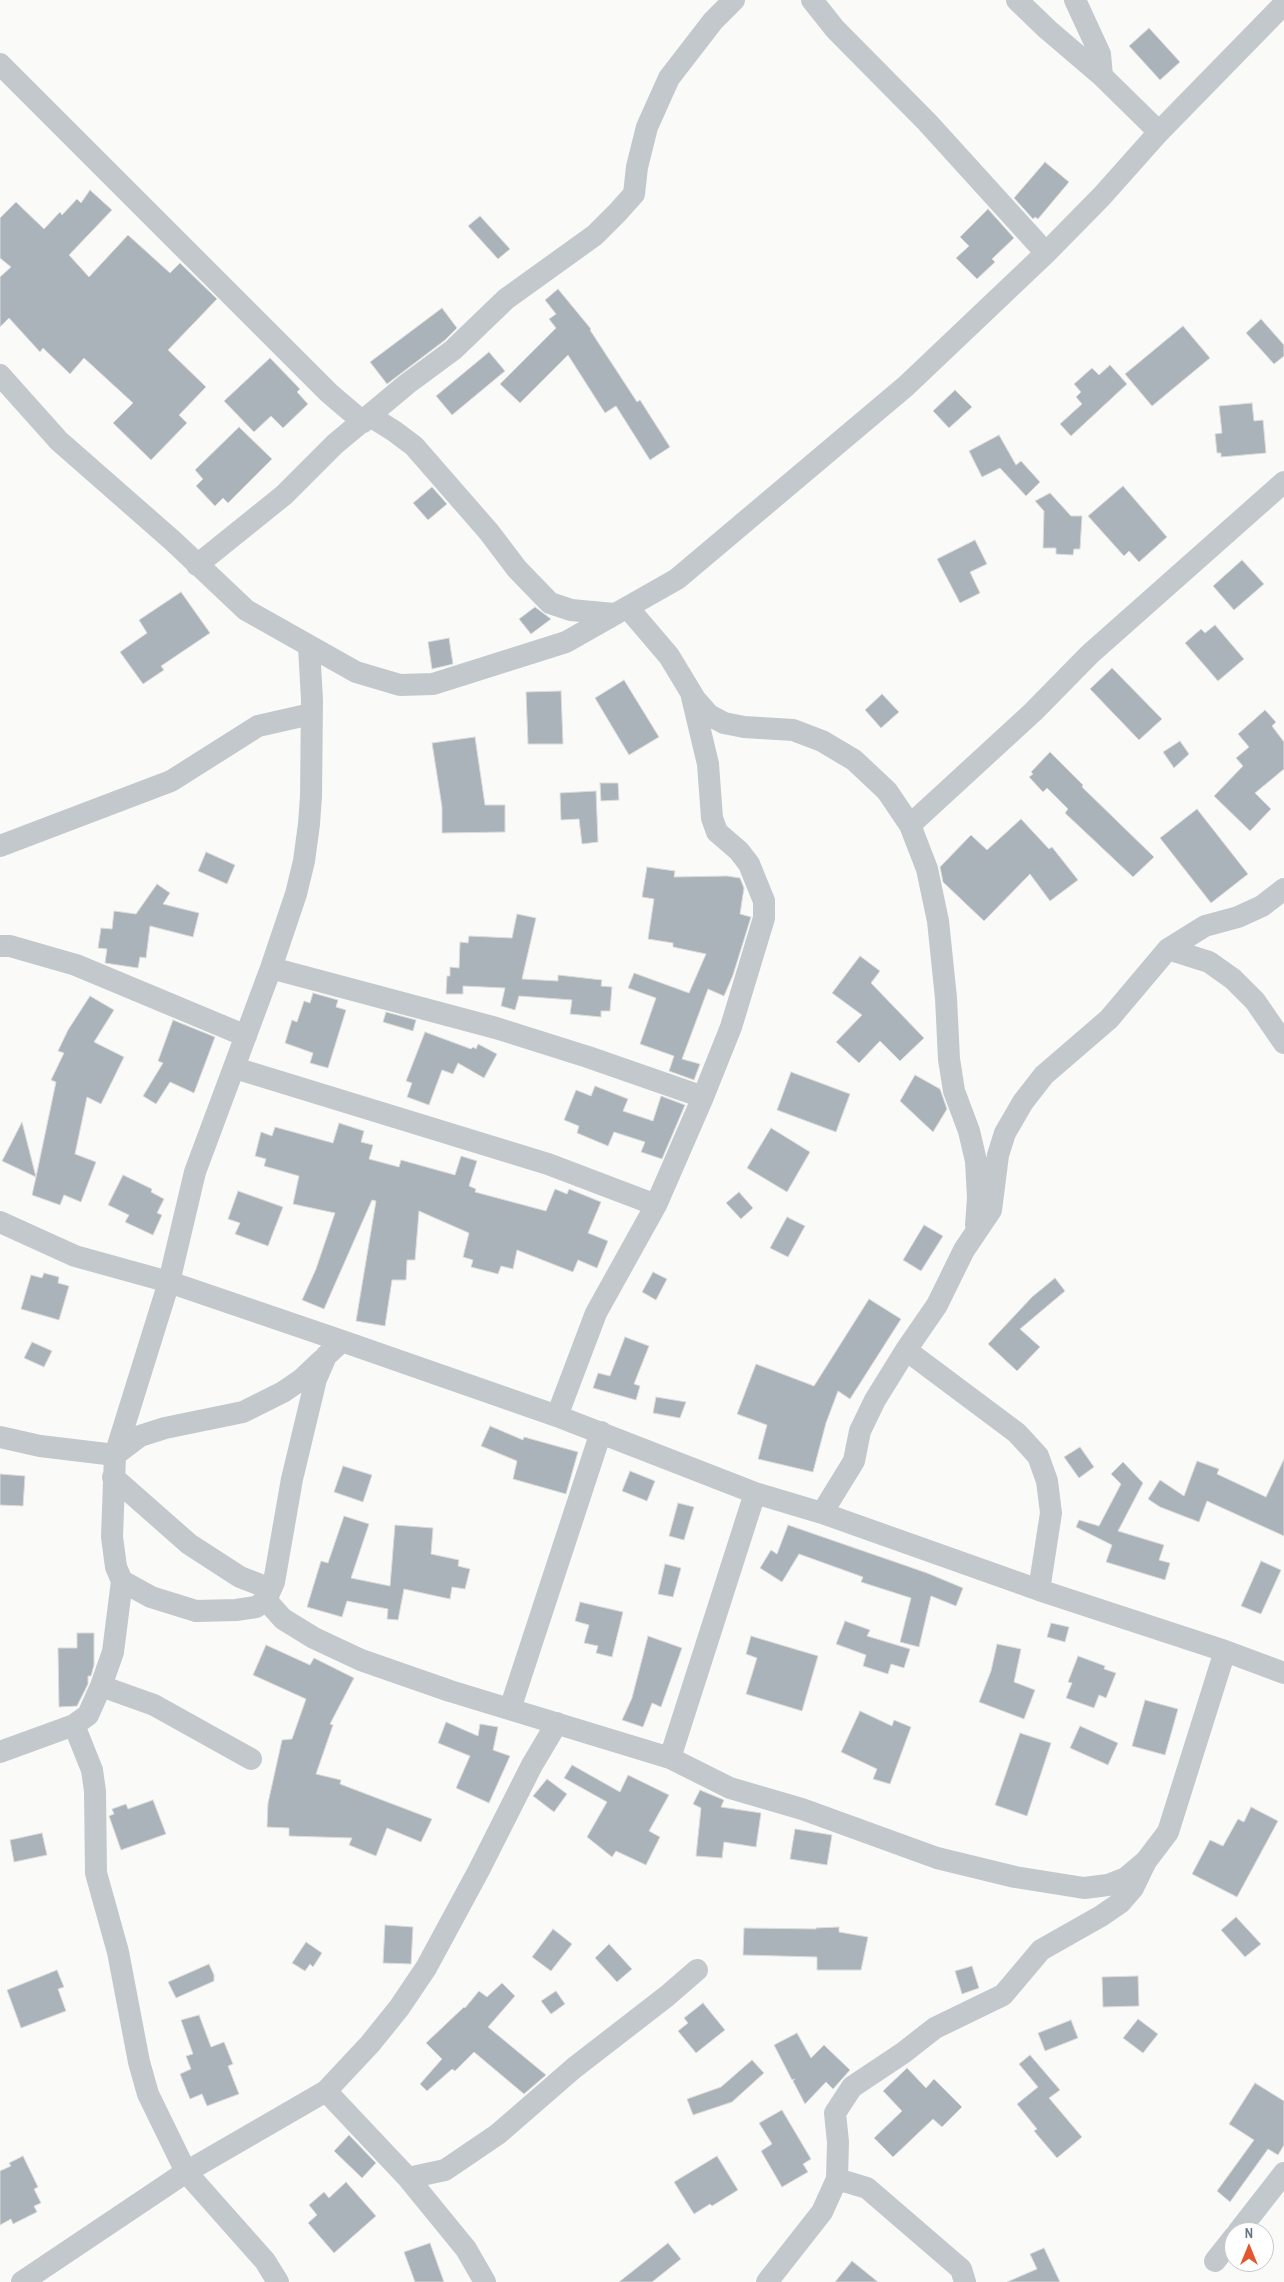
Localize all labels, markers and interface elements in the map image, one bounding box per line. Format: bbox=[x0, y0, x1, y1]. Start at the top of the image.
north arrow bbox=[1224, 2222, 1274, 2272]
text: N bbox=[1245, 2224, 1253, 2242]

